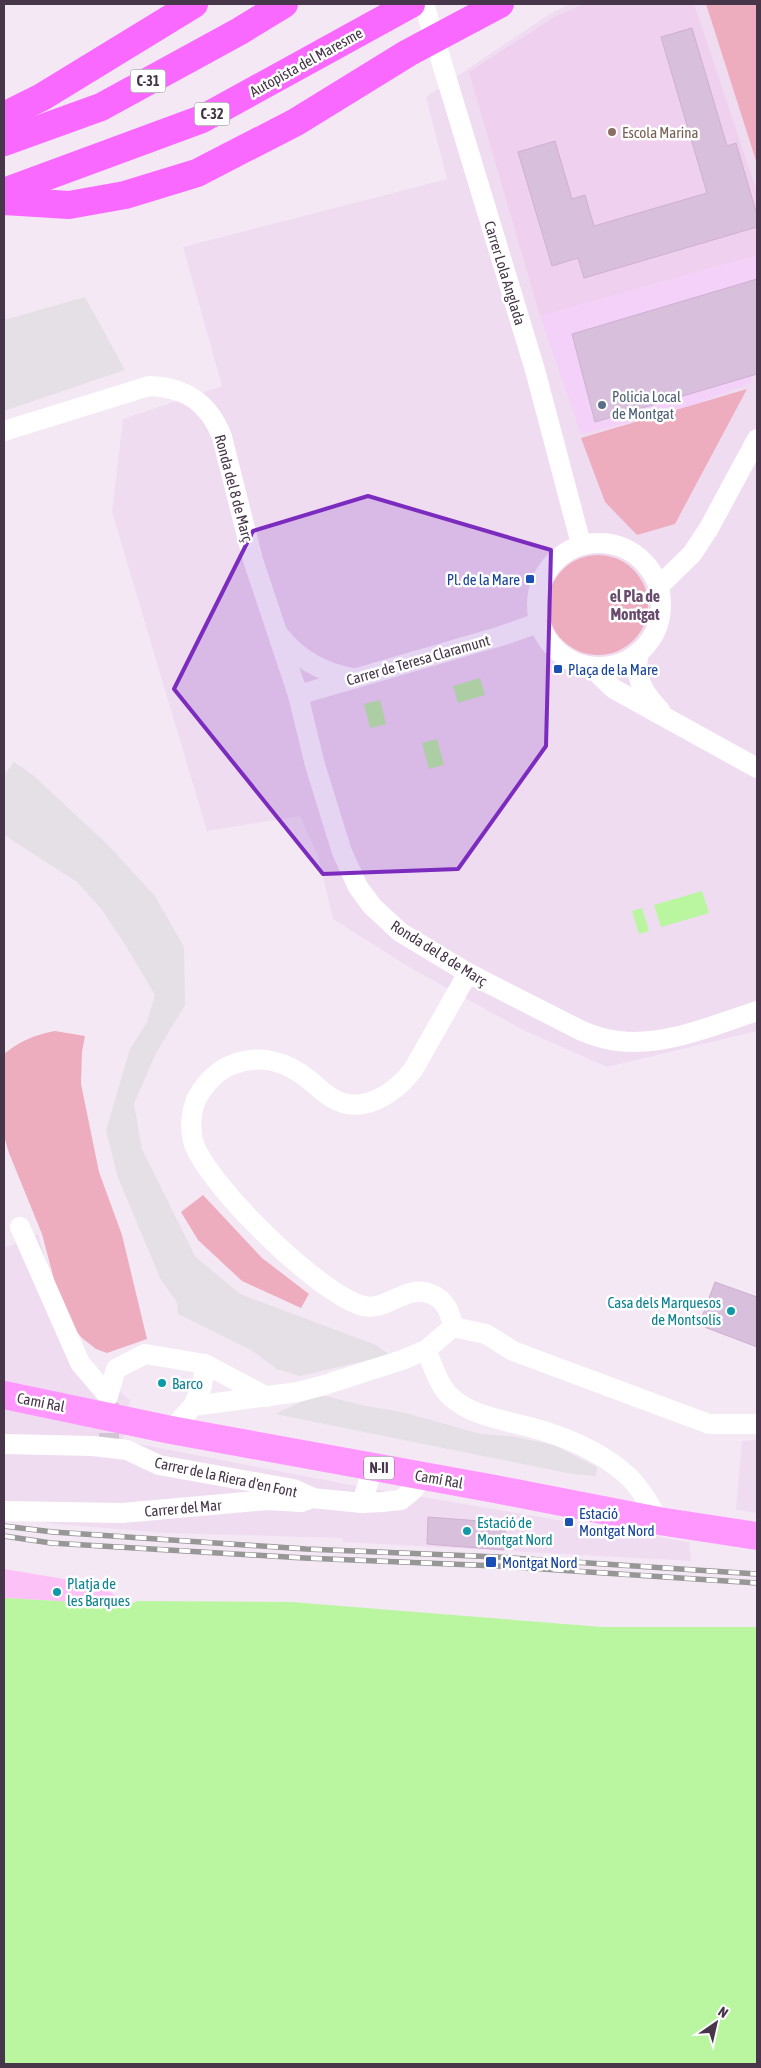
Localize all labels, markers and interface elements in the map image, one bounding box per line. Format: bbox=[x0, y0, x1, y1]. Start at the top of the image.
street label: Autopista del Maresme bbox=[247, 24, 365, 100]
road number: C-31 bbox=[130, 70, 166, 92]
road number: C-32 bbox=[194, 102, 230, 126]
place label: Escola Marina bbox=[622, 124, 698, 141]
marker: Escola Marina bbox=[606, 126, 618, 138]
street label: Carrer Lola Anglada bbox=[481, 219, 529, 327]
place label: Policia Local de Montgat bbox=[612, 388, 681, 422]
marker: Policia Local de Montgat bbox=[596, 399, 608, 411]
street label: Ronda del 8 de Març bbox=[212, 433, 257, 544]
place label: Pl. de la Mare bbox=[447, 571, 520, 588]
marker: Pl. de la Mare bbox=[524, 573, 536, 585]
district label: el Pla de Montgat bbox=[610, 587, 660, 623]
street label: Carrer de Teresa Claramunt bbox=[344, 631, 492, 689]
place label: Plaça de la Mare bbox=[568, 661, 658, 678]
marker: Plaça de la Mare bbox=[552, 663, 564, 675]
street label: Ronda del 8 de Març bbox=[388, 917, 491, 990]
place label: Casa dels Marquesos de Montsolís bbox=[607, 1294, 721, 1328]
marker: Casa dels Marquesos de Montsolís bbox=[725, 1305, 737, 1317]
place label: Barco bbox=[172, 1375, 203, 1392]
marker: Barco bbox=[156, 1377, 168, 1389]
street label: Camí Ral bbox=[16, 1389, 66, 1415]
street label: Carrer de la Riera d'en Font bbox=[153, 1454, 299, 1500]
road number: N-II bbox=[364, 1456, 394, 1480]
street label: Camí Ral bbox=[414, 1466, 464, 1492]
street label: Carrer del Mar bbox=[144, 1496, 223, 1520]
place label: Estació Montgat Nord bbox=[579, 1505, 655, 1539]
place label: Estació de Montgat Nord bbox=[477, 1514, 553, 1548]
marker: Estació Montgat Nord bbox=[563, 1516, 575, 1528]
marker: Estació de Montgat Nord bbox=[461, 1525, 473, 1537]
place label: Montgat Nord bbox=[502, 1554, 578, 1571]
marker: Montgat Nord bbox=[484, 1555, 498, 1569]
place label: Platja de les Barques bbox=[67, 1575, 130, 1609]
marker: Platja de les Barques bbox=[51, 1586, 63, 1598]
north arrow bbox=[691, 1998, 741, 2048]
text: N bbox=[715, 2003, 731, 2021]

